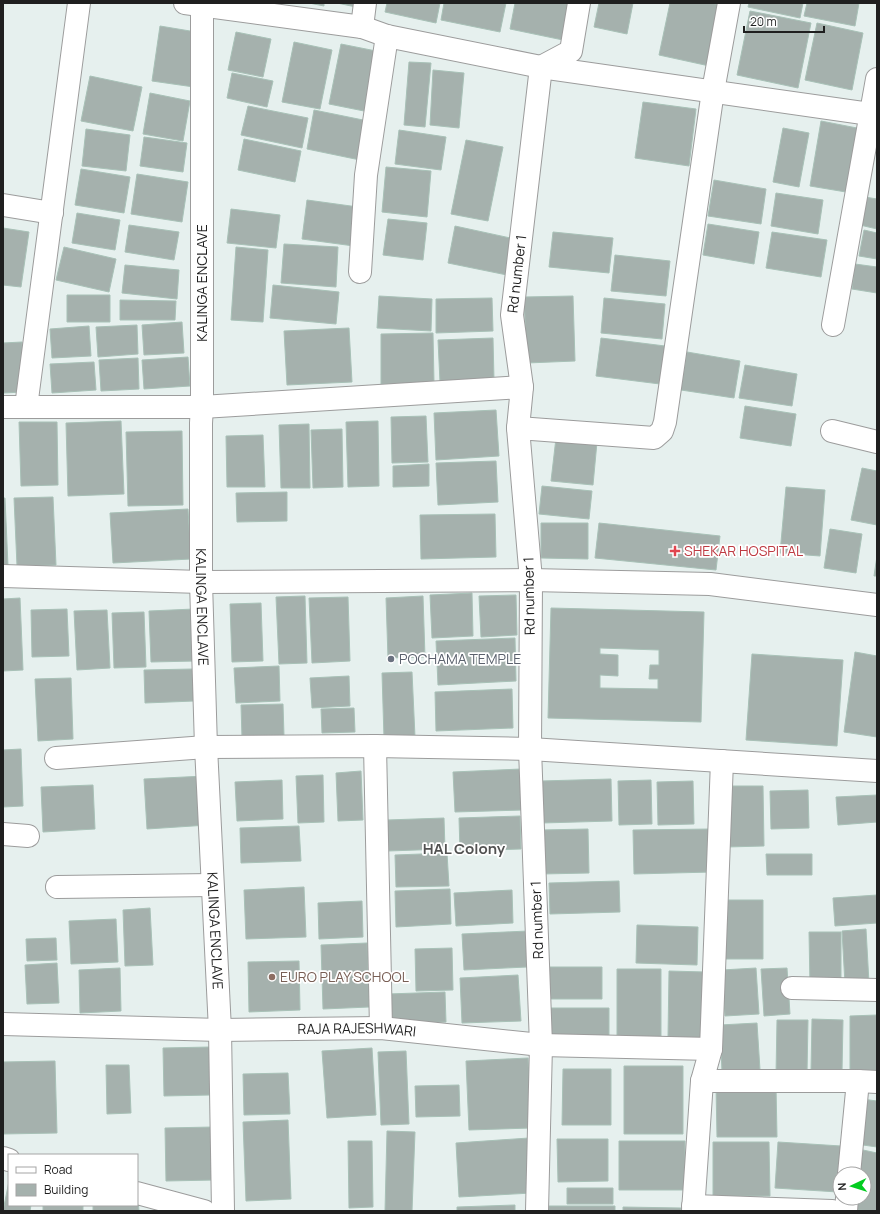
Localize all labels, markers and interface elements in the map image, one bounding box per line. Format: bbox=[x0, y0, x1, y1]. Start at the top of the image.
scale bar bbox=[744, 8, 824, 34]
text: 20 m bbox=[750, 13, 777, 30]
street label: KALINGA ENCLAVE bbox=[192, 224, 211, 342]
street label: Rd number 1 bbox=[502, 234, 530, 314]
place label: SHEKAR HOSPITAL bbox=[684, 541, 803, 560]
marker: SHEKAR HOSPITAL bbox=[669, 545, 681, 557]
street label: KALINGA ENCLAVE bbox=[192, 548, 214, 666]
street label: Rd number 1 bbox=[518, 557, 539, 635]
place label: POCHAMA TEMPLE bbox=[399, 649, 521, 668]
marker: POCHAMA TEMPLE bbox=[386, 654, 396, 664]
district label: HAL Colony bbox=[423, 838, 506, 859]
street label: KALINGA ENCLAVE bbox=[203, 871, 228, 990]
street label: Rd number 1 bbox=[526, 881, 547, 959]
place label: EURO PLAY SCHOOL bbox=[280, 967, 409, 986]
marker: EURO PLAY SCHOOL bbox=[267, 972, 277, 982]
street label: RAJA RAJESHWARI bbox=[297, 1018, 417, 1041]
legend bbox=[8, 1154, 138, 1206]
text: Road bbox=[44, 1161, 72, 1178]
north arrow bbox=[832, 1166, 872, 1206]
text: Building bbox=[44, 1181, 88, 1198]
text: N bbox=[834, 1182, 849, 1191]

